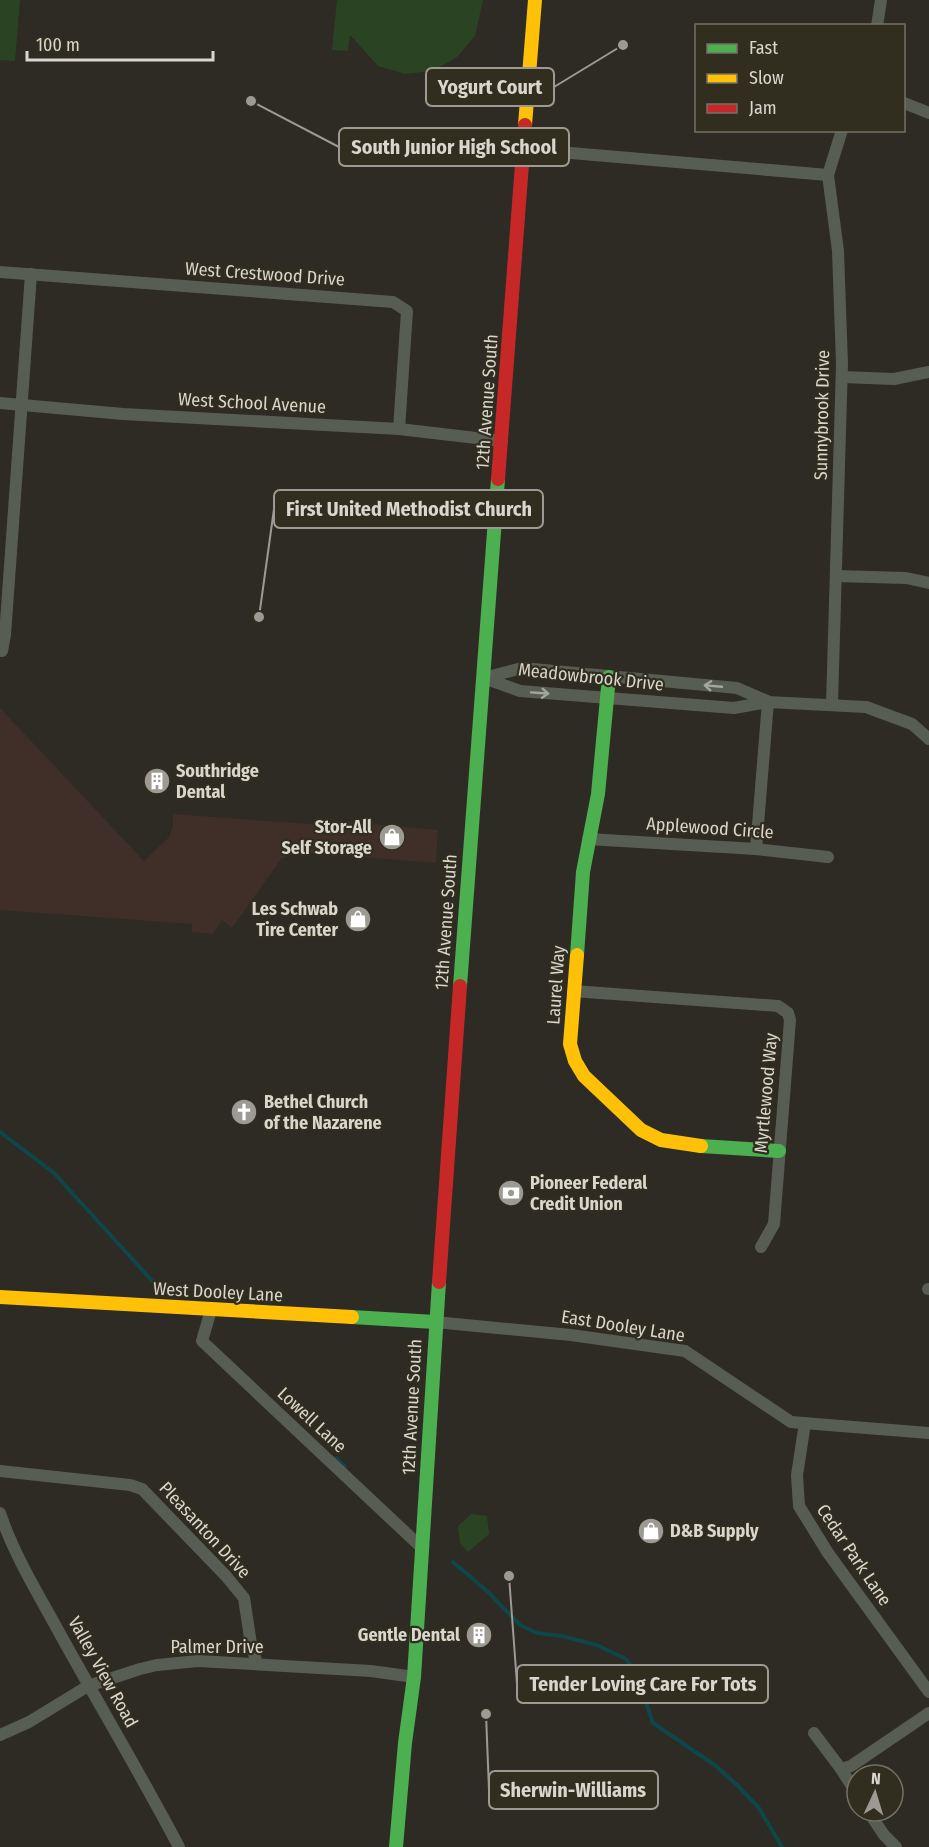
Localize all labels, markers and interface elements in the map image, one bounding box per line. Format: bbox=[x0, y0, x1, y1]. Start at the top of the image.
scale bar bbox=[27, 24, 213, 62]
legend bbox=[695, 24, 905, 132]
text: 100 m bbox=[36, 34, 80, 56]
text: Fast bbox=[749, 37, 778, 59]
text: Slow bbox=[749, 67, 784, 89]
callout: Yogurt Court bbox=[426, 68, 554, 106]
text: Yogurt Court bbox=[437, 75, 543, 99]
text: Jam bbox=[749, 97, 777, 119]
callout: South Junior High School bbox=[339, 128, 569, 166]
text: South Junior High School bbox=[351, 135, 557, 159]
street label: West Crestwood Drive bbox=[185, 257, 346, 291]
street label: 12th Avenue South bbox=[471, 333, 503, 471]
street label: Sunnybrook Drive bbox=[810, 350, 834, 480]
street label: West School Avenue bbox=[177, 388, 327, 418]
callout: First United Methodist Church bbox=[274, 490, 543, 528]
text: First United Methodist Church bbox=[286, 497, 532, 521]
street label: Meadowbrook Drive bbox=[517, 658, 665, 696]
one-way arrow bbox=[703, 680, 723, 691]
one-way arrow bbox=[529, 688, 549, 699]
place label: Southridge Dental bbox=[176, 760, 259, 803]
building icon: Southridge Dental bbox=[142, 766, 172, 796]
street label: Applewood Circle bbox=[646, 813, 774, 843]
place label: Stor-All Self Storage bbox=[281, 816, 372, 859]
shop icon: Stor-All Self Storage bbox=[377, 822, 407, 852]
street label: 12th Avenue South bbox=[430, 853, 462, 991]
place label: Les Schwab Tire Center bbox=[252, 898, 338, 941]
shop icon: Les Schwab Tire Center bbox=[343, 904, 373, 934]
street label: Laurel Way bbox=[542, 945, 570, 1025]
street label: Myrtlewood Way bbox=[750, 1032, 782, 1154]
place label: Bethel Church of the Nazarene bbox=[264, 1091, 382, 1134]
church icon: Bethel Church of the Nazarene bbox=[229, 1097, 259, 1127]
place label: Pioneer Federal Credit Union bbox=[530, 1172, 647, 1215]
bank icon: Pioneer Federal Credit Union bbox=[496, 1178, 526, 1208]
street label: West Dooley Lane bbox=[152, 1278, 284, 1306]
street label: East Dooley Lane bbox=[560, 1305, 687, 1347]
street label: 12th Avenue South bbox=[397, 1338, 427, 1476]
street label: Lowell Lane bbox=[273, 1382, 351, 1458]
street label: Pleasanton Drive bbox=[155, 1477, 255, 1583]
street label: Cedar Park Lane bbox=[812, 1500, 896, 1610]
shop icon: D&B Supply bbox=[636, 1516, 666, 1546]
place label: D&B Supply bbox=[670, 1520, 759, 1542]
street label: Valley View Road bbox=[63, 1613, 143, 1731]
building icon: Gentle Dental bbox=[464, 1620, 494, 1650]
place label: Gentle Dental bbox=[358, 1624, 460, 1646]
street label: Palmer Drive bbox=[170, 1636, 264, 1658]
callout: Tender Loving Care For Tots bbox=[517, 1665, 768, 1703]
text: Tender Loving Care For Tots bbox=[529, 1672, 757, 1696]
north arrow bbox=[845, 1763, 905, 1823]
text: N bbox=[871, 1769, 881, 1788]
callout: Sherwin-Williams bbox=[489, 1771, 658, 1809]
text: Sherwin-Williams bbox=[500, 1778, 646, 1802]

